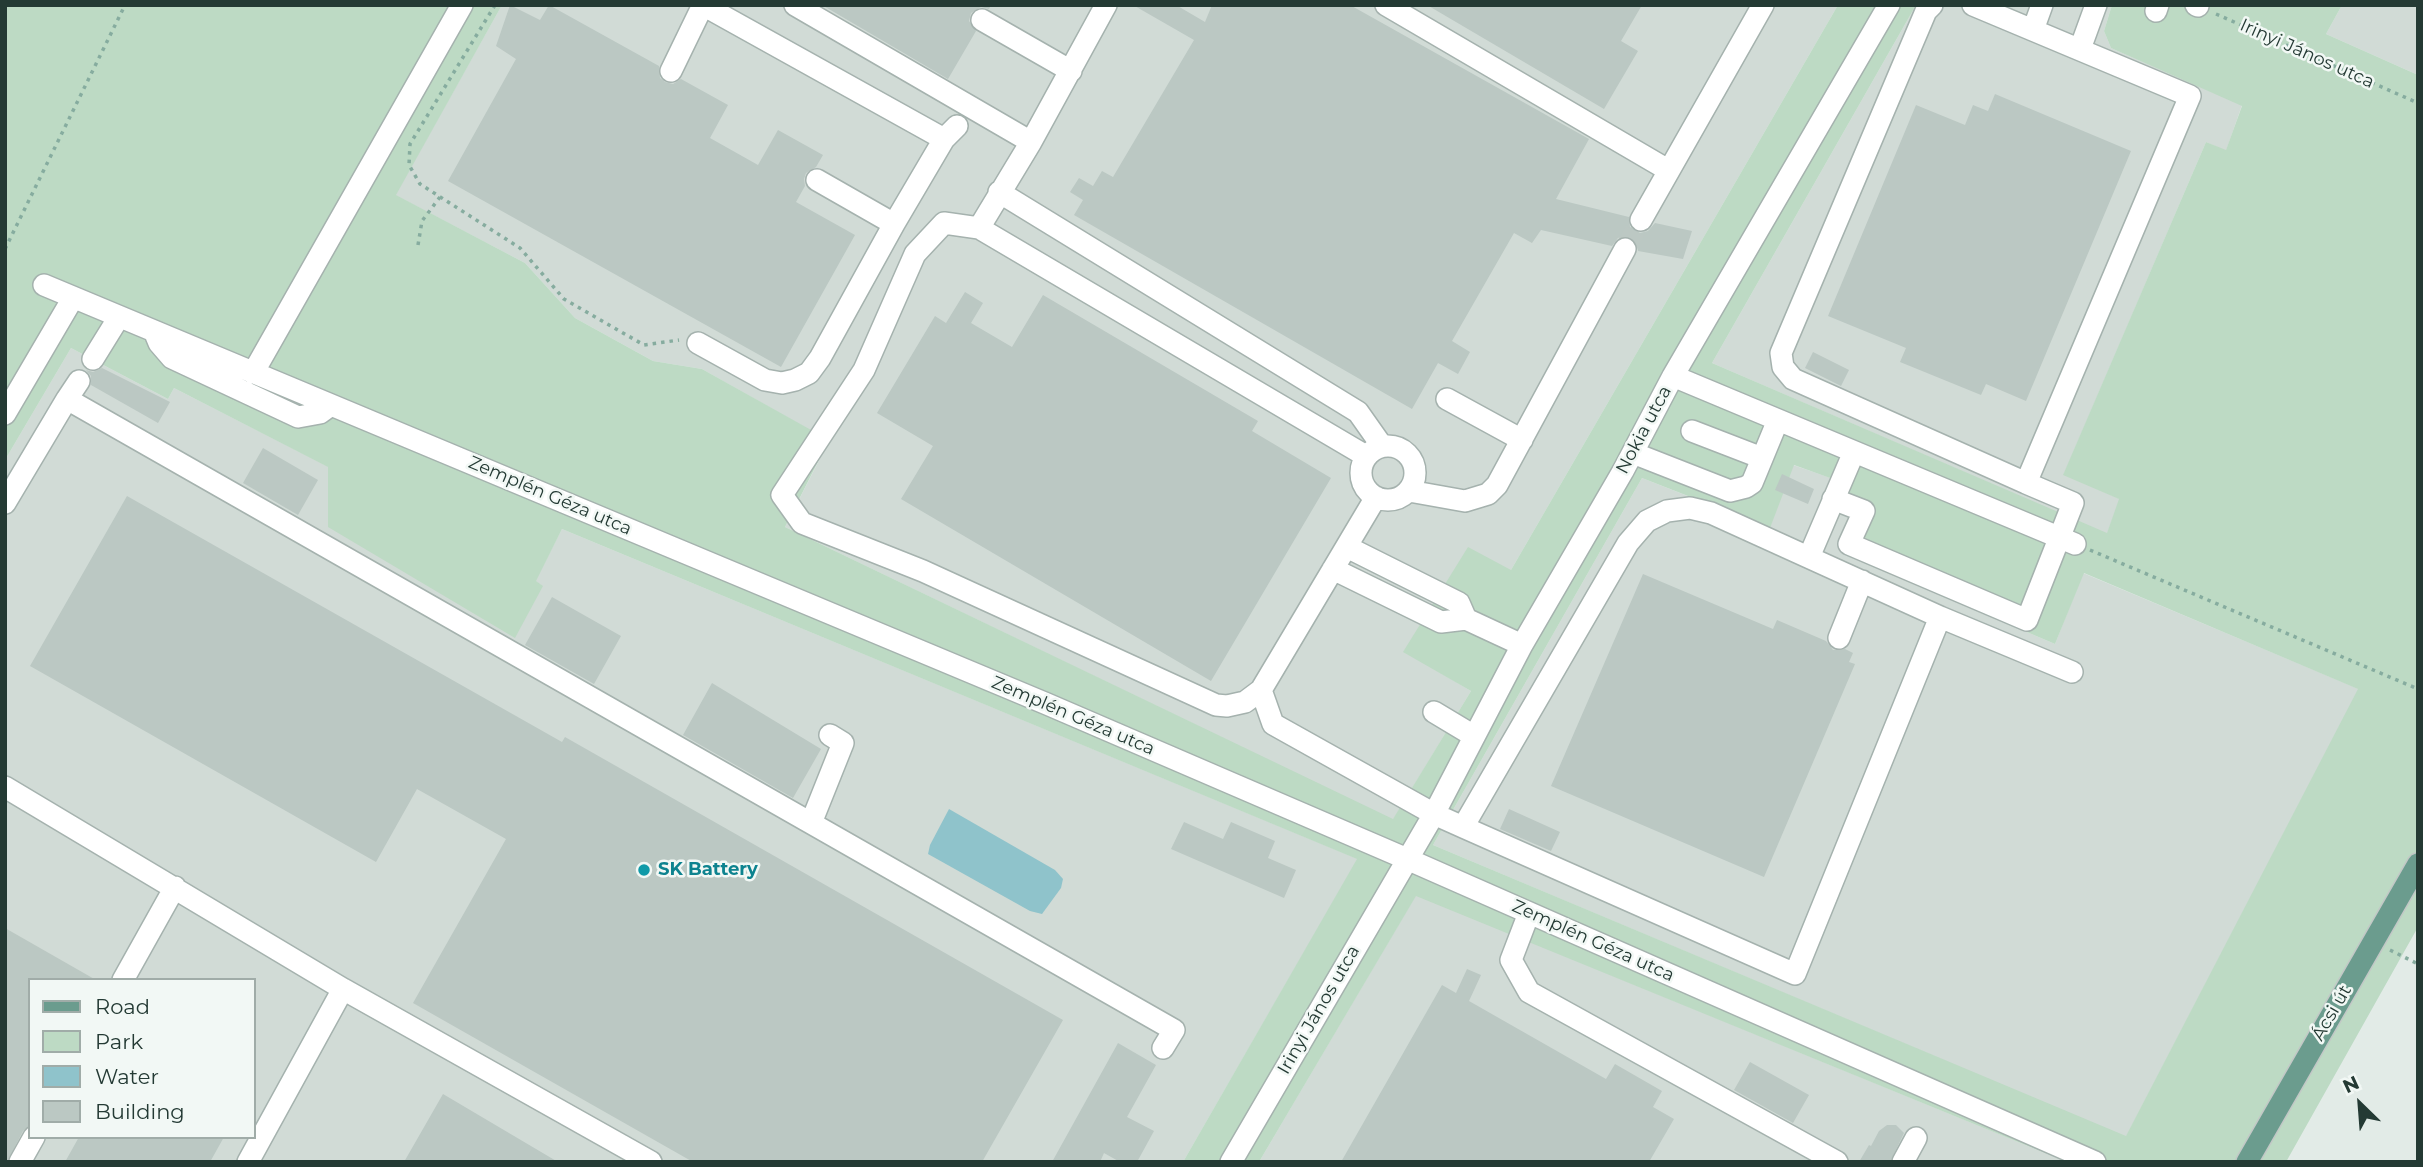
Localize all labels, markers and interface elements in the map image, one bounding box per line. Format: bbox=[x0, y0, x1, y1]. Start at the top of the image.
street label: Irinyi János utca bbox=[2236, 15, 2378, 93]
street label: Nokia utca bbox=[1612, 382, 1676, 478]
street label: Zemplén Géza utca bbox=[465, 452, 635, 540]
street label: Zemplén Géza utca bbox=[988, 672, 1158, 760]
place label: SK Battery bbox=[658, 859, 758, 881]
marker: SK Battery bbox=[636, 862, 652, 878]
street label: Zemplén Géza utca bbox=[1509, 895, 1677, 987]
street label: Irinyi János utca bbox=[1273, 942, 1365, 1078]
legend bbox=[28, 978, 256, 1139]
street label: Ácsi út bbox=[2307, 981, 2357, 1045]
text: Road bbox=[95, 994, 150, 1019]
text: Park bbox=[95, 1029, 143, 1054]
text: Water bbox=[95, 1064, 159, 1089]
north arrow bbox=[2325, 1069, 2395, 1139]
text: N bbox=[2339, 1071, 2363, 1098]
text: Building bbox=[95, 1099, 185, 1124]

